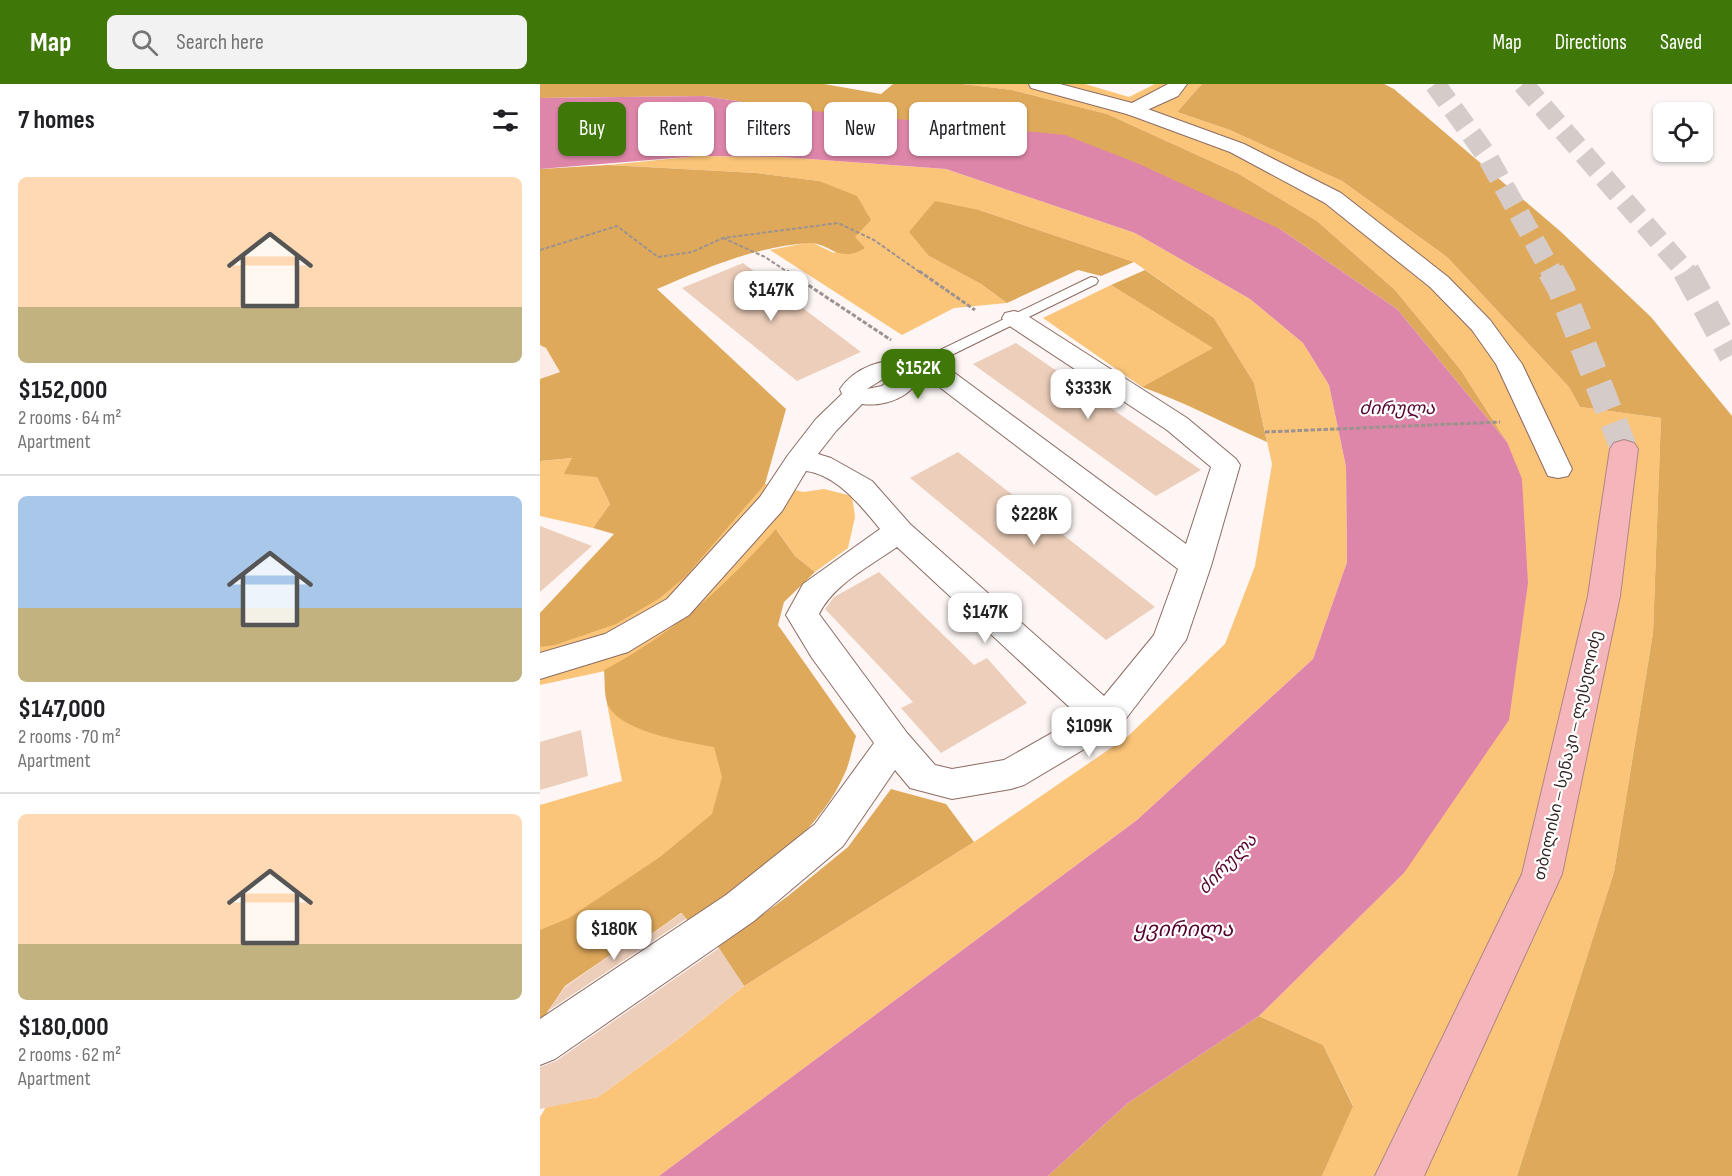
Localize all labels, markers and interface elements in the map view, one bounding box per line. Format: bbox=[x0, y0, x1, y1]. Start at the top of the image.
search box bbox=[107, 15, 527, 69]
text: Map bbox=[30, 26, 71, 59]
icon: search bbox=[128, 26, 161, 59]
text: Search here bbox=[176, 29, 264, 56]
text: Map bbox=[1492, 30, 1522, 55]
text: Directions bbox=[1555, 30, 1627, 55]
text: Saved bbox=[1660, 30, 1702, 55]
chip: Buy bbox=[558, 102, 626, 156]
chip: Rent bbox=[638, 102, 714, 156]
chip: Filters bbox=[726, 102, 812, 156]
chip: New bbox=[824, 102, 897, 156]
chip: Apartment bbox=[909, 102, 1027, 156]
map controls bbox=[1653, 102, 1713, 162]
button: locate bbox=[1653, 102, 1713, 162]
icon: filters bbox=[489, 104, 522, 137]
text: 7 homes bbox=[18, 105, 95, 136]
icon: home bbox=[216, 216, 324, 324]
pin: $147K bbox=[729, 271, 813, 322]
text: $147K bbox=[748, 278, 794, 302]
pin: $152K bbox=[876, 349, 960, 400]
text: $152K bbox=[895, 356, 941, 380]
pin: $333K bbox=[1046, 369, 1130, 420]
text: $152,000 bbox=[18, 375, 107, 406]
text: $333K bbox=[1064, 376, 1112, 400]
water label: ძირულა bbox=[1359, 398, 1435, 419]
text: 2 rooms · 64 m² bbox=[18, 406, 122, 430]
text: Apartment bbox=[18, 430, 91, 454]
pin: $228K bbox=[992, 495, 1076, 546]
text: $228K bbox=[1010, 502, 1058, 526]
icon: home bbox=[216, 535, 324, 643]
pin: $147K bbox=[943, 593, 1027, 644]
text: $147K bbox=[962, 600, 1008, 624]
street label: თბილისი — სენაკი — ლესელიძე bbox=[1530, 629, 1606, 882]
text: $147,000 bbox=[18, 694, 105, 725]
pin: $109K bbox=[1047, 707, 1131, 758]
text: $109K bbox=[1066, 714, 1112, 738]
text: 2 rooms · 70 m² bbox=[18, 725, 121, 749]
text: Apartment bbox=[18, 749, 91, 773]
water label: ძირულა bbox=[1193, 830, 1261, 899]
icon: home bbox=[216, 853, 324, 961]
pin: $180K bbox=[572, 910, 656, 961]
text: $180K bbox=[591, 917, 637, 941]
water label: ყვირილა bbox=[1133, 917, 1233, 942]
text: $180,000 bbox=[18, 1012, 109, 1043]
text: 2 rooms · 62 m² bbox=[18, 1043, 121, 1067]
text: Apartment bbox=[18, 1067, 91, 1091]

